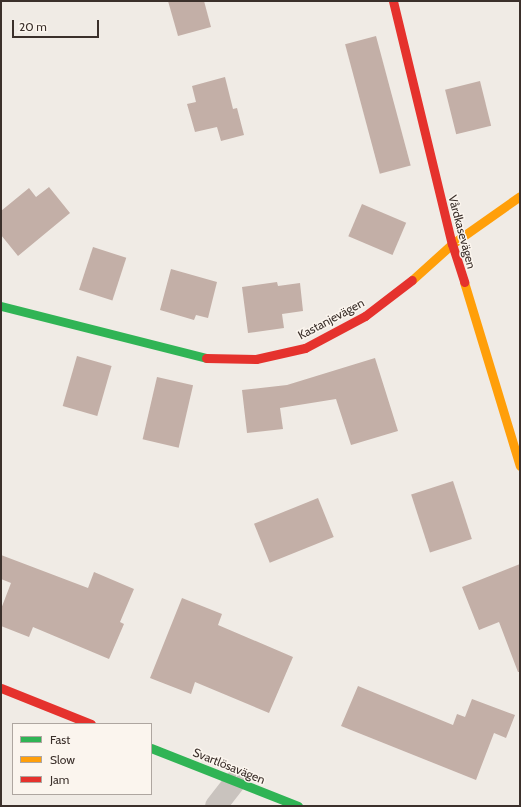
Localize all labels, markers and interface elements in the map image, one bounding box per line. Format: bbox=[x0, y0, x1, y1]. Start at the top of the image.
scale bar bbox=[14, 12, 101, 38]
text: 20 m bbox=[19, 19, 47, 34]
street label: Vårdkasevägen bbox=[445, 194, 479, 270]
street label: Kastanjevägen bbox=[295, 295, 367, 343]
legend bbox=[12, 723, 152, 795]
text: Fast bbox=[50, 732, 70, 747]
street label: Svartlösavägen bbox=[191, 745, 267, 787]
text: Slow bbox=[50, 752, 75, 767]
text: Jam bbox=[50, 772, 69, 787]

